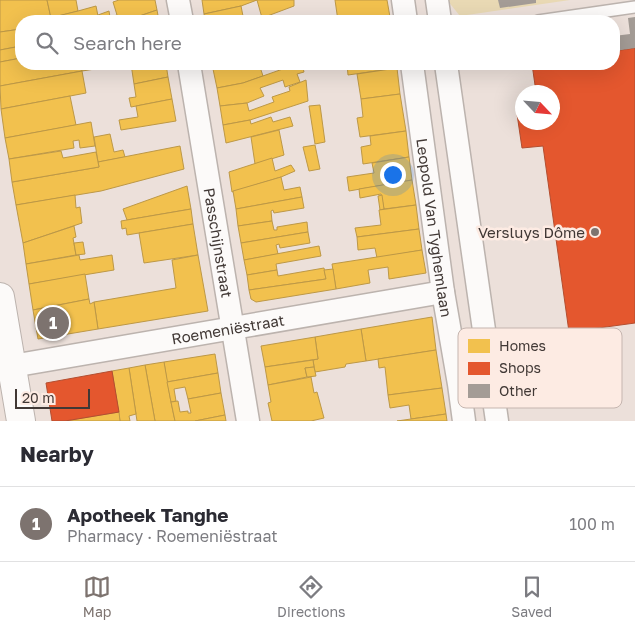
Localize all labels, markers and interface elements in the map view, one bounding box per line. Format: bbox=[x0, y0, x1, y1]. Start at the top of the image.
search box bbox=[15, 15, 620, 70]
icon: search bbox=[33, 29, 61, 57]
text: Search here bbox=[73, 31, 182, 54]
north arrow bbox=[515, 85, 560, 130]
street label: Leopold Van Tyghemlaan bbox=[413, 137, 456, 318]
your location bbox=[380, 162, 406, 188]
street label: Passchijnstraat bbox=[201, 186, 236, 299]
place label: Versluys Dôme bbox=[478, 223, 585, 241]
marker: Versluys Dôme bbox=[589, 226, 601, 238]
pin: 1 bbox=[37, 304, 69, 342]
street label: Roemeniëstraat bbox=[170, 310, 286, 347]
legend bbox=[458, 328, 622, 408]
text: Homes bbox=[499, 337, 546, 354]
text: Shops bbox=[499, 359, 541, 376]
text: Other bbox=[499, 382, 538, 399]
scale bar bbox=[15, 386, 90, 409]
text: 20 m bbox=[22, 389, 55, 406]
text: Nearby bbox=[20, 441, 94, 467]
text: Apotheek Tanghe bbox=[67, 503, 229, 526]
text: 1 bbox=[32, 514, 40, 534]
text: 100 m bbox=[569, 514, 615, 534]
text: Pharmacy · Roemeniëstraat bbox=[67, 526, 278, 546]
tab: Map bbox=[83, 573, 111, 620]
tab: Directions bbox=[277, 573, 346, 620]
tab: Saved bbox=[511, 573, 552, 620]

